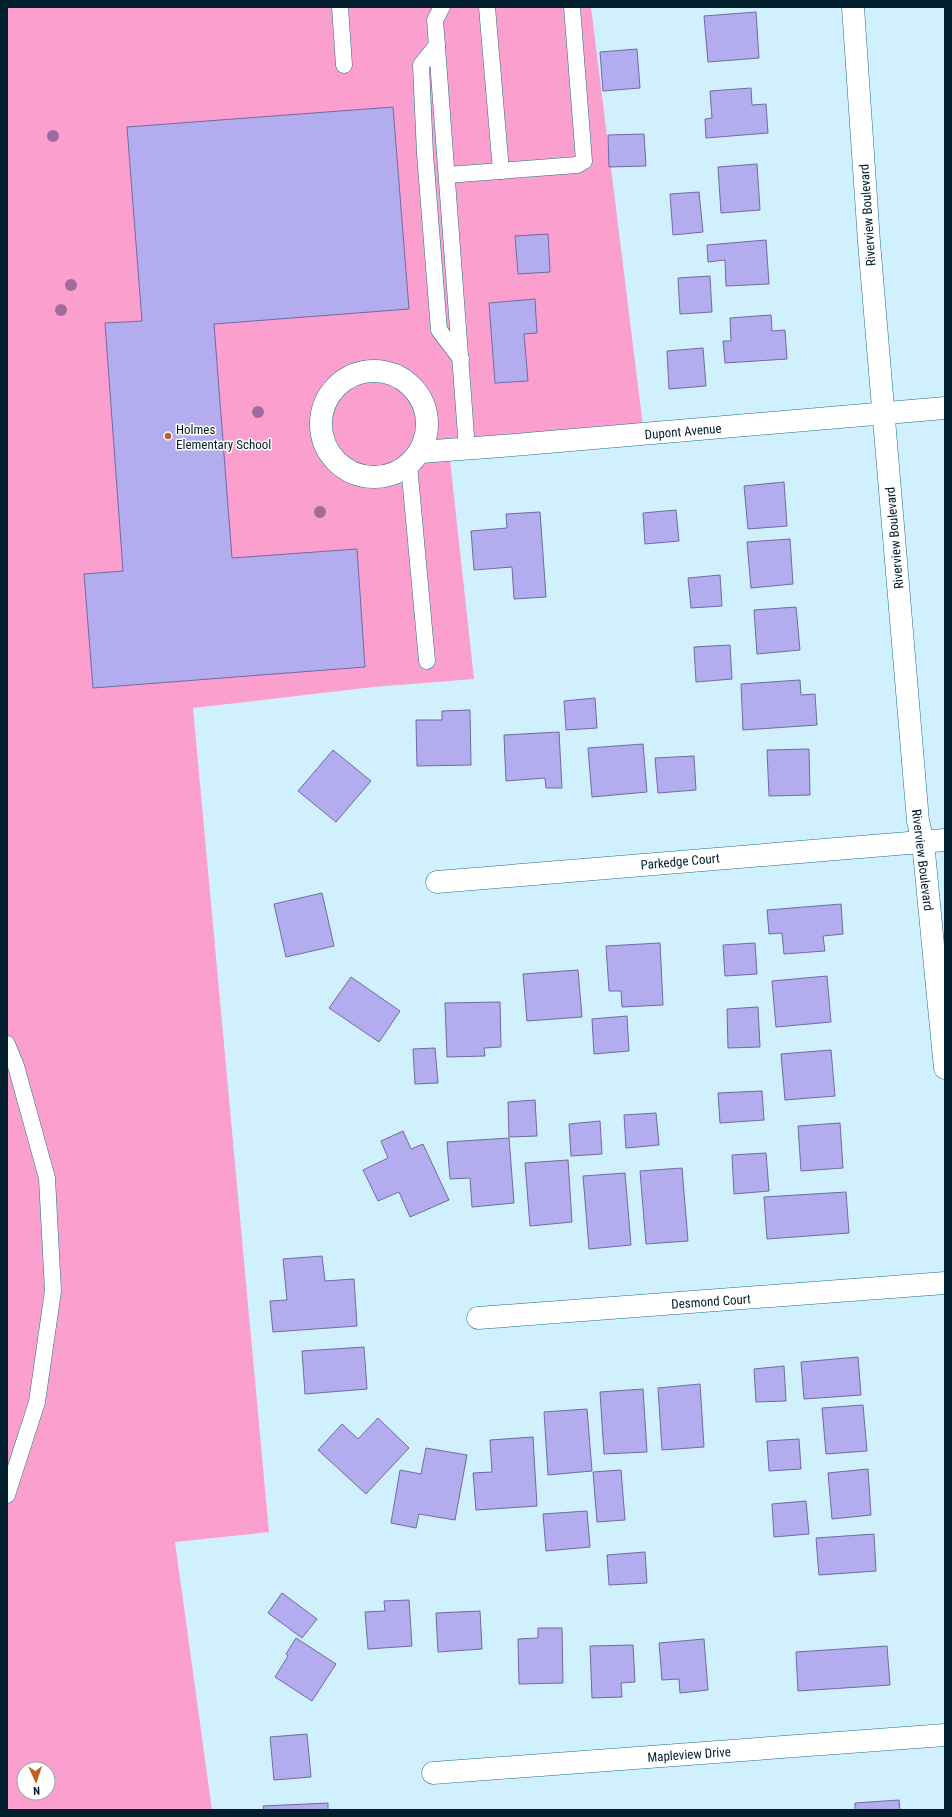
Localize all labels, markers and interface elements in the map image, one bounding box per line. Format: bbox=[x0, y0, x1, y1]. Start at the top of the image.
street label: Riverview Boulevard bbox=[856, 163, 879, 267]
street label: Dupont Avenue bbox=[644, 421, 722, 442]
place label: Holmes Elementary School bbox=[176, 422, 271, 452]
marker: Holmes Elementary School bbox=[163, 431, 173, 441]
street label: Riverview Boulevard bbox=[883, 486, 906, 590]
street label: Riverview Boulevard bbox=[909, 808, 936, 912]
street label: Parkedge Court bbox=[640, 851, 720, 872]
street label: Desmond Court bbox=[671, 1291, 752, 1312]
street label: Mapleview Drive bbox=[647, 1744, 731, 1765]
north arrow bbox=[16, 1761, 56, 1801]
text: N bbox=[33, 1784, 40, 1797]

